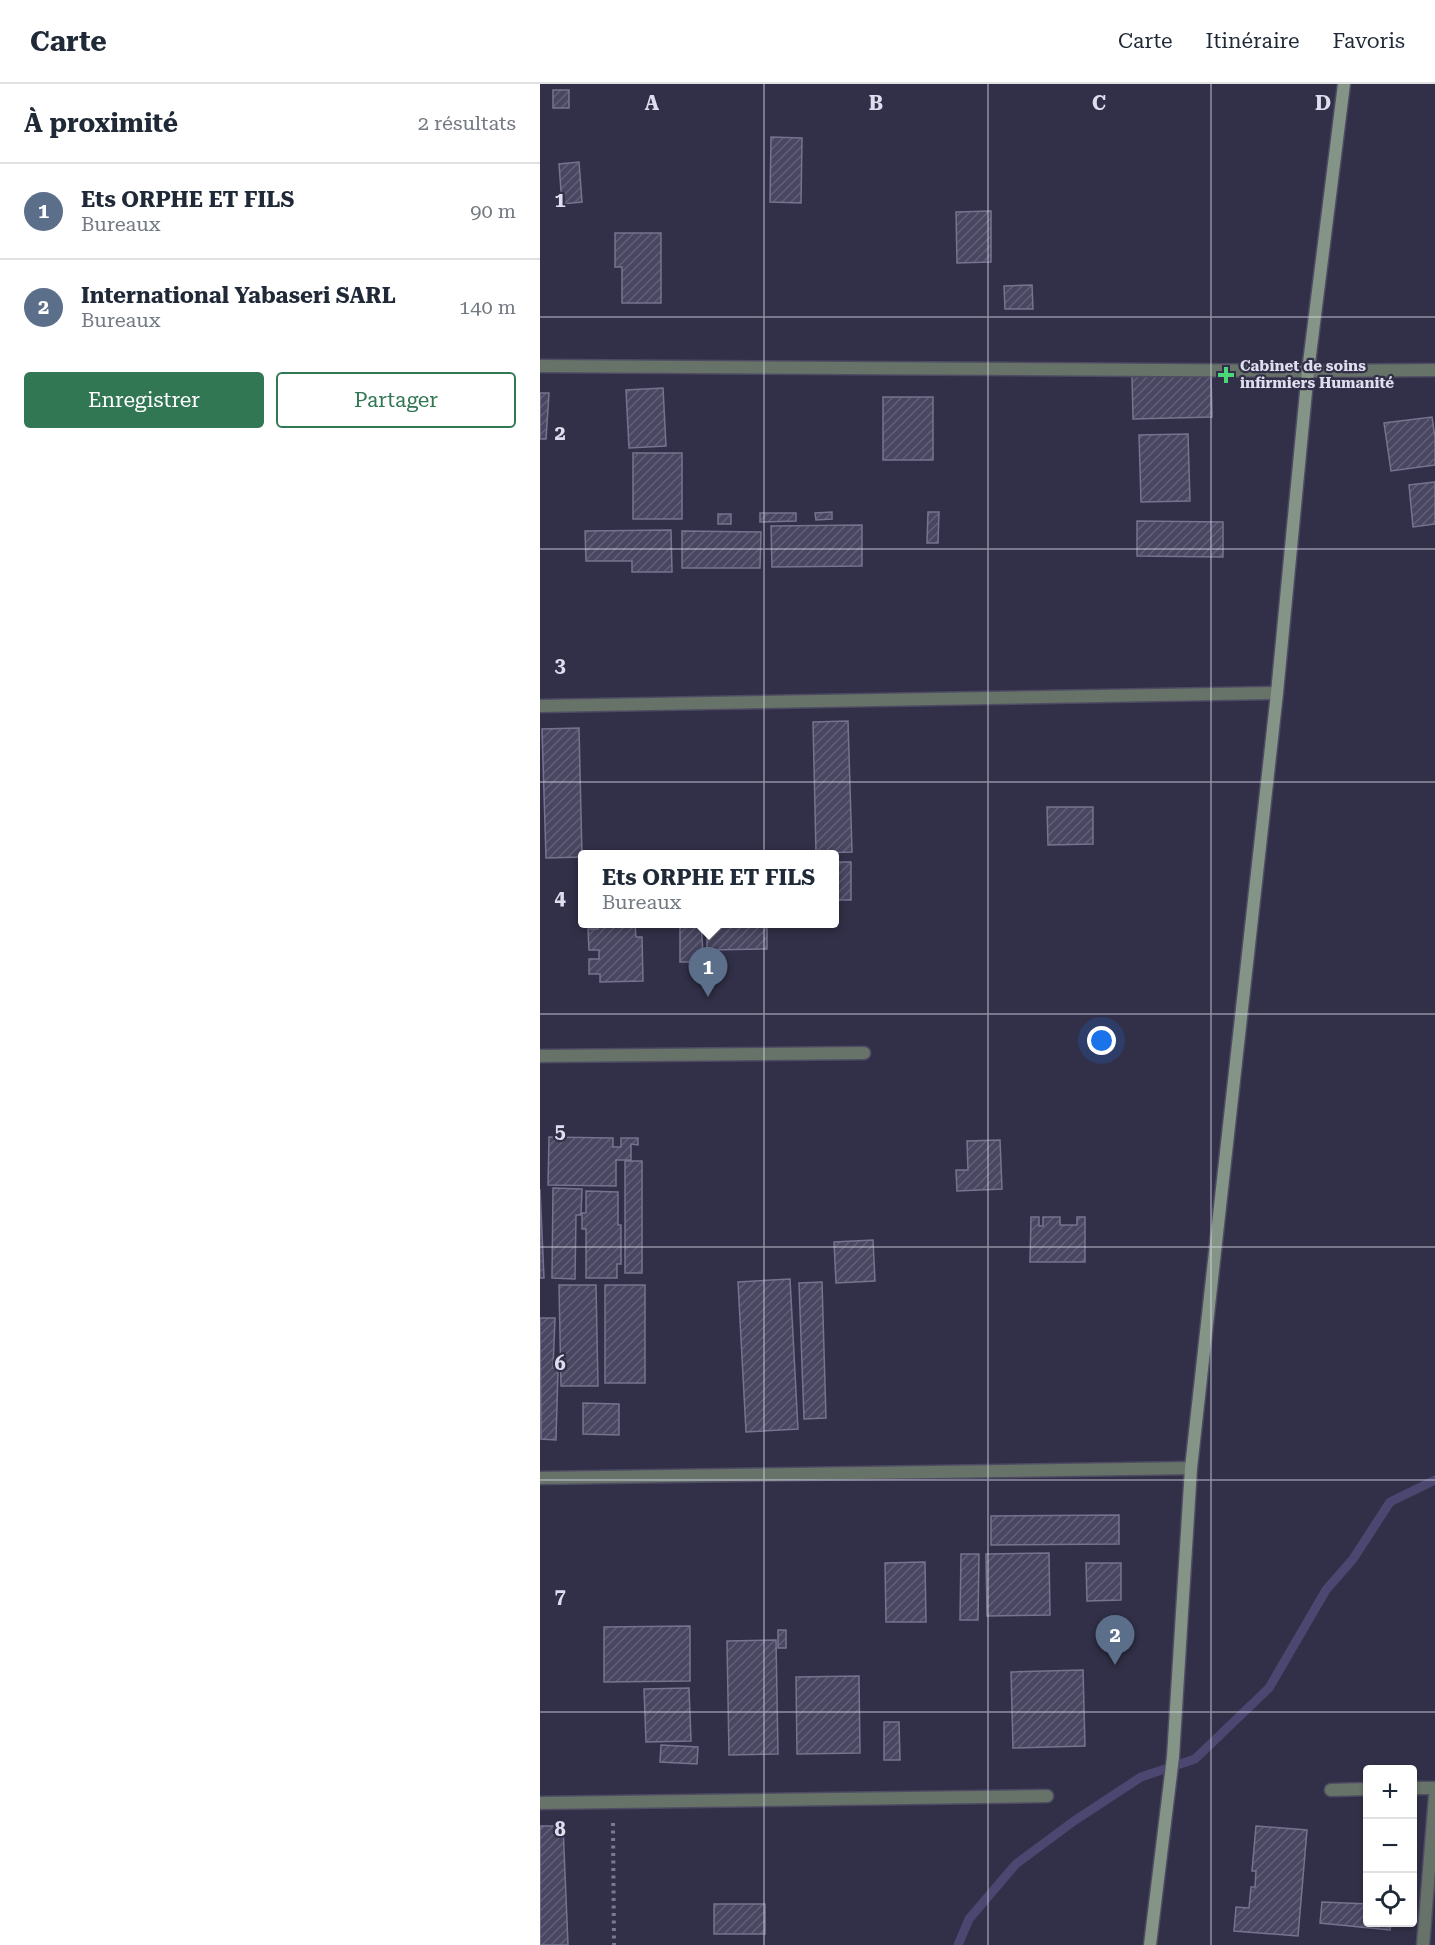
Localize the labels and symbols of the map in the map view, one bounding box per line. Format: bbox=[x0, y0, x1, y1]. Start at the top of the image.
text: A bbox=[645, 91, 660, 115]
text: B bbox=[869, 91, 883, 115]
text: C bbox=[1092, 91, 1106, 115]
text: D bbox=[1315, 91, 1331, 115]
text: 1 bbox=[554, 188, 566, 212]
place label: Cabinet de soins infirmiers Humanité bbox=[1240, 357, 1394, 392]
marker: Cabinet de soins infirmiers Humanité bbox=[1217, 366, 1235, 384]
text: 2 bbox=[554, 421, 566, 445]
text: 3 bbox=[554, 653, 566, 677]
text: 4 bbox=[554, 886, 566, 910]
pin: 1 bbox=[688, 948, 728, 997]
your location bbox=[1087, 1026, 1116, 1055]
text: 5 bbox=[554, 1119, 566, 1143]
text: 6 bbox=[554, 1351, 566, 1375]
text: 7 bbox=[554, 1584, 566, 1608]
pin: 2 bbox=[1096, 1616, 1134, 1665]
text: 8 bbox=[554, 1817, 566, 1841]

